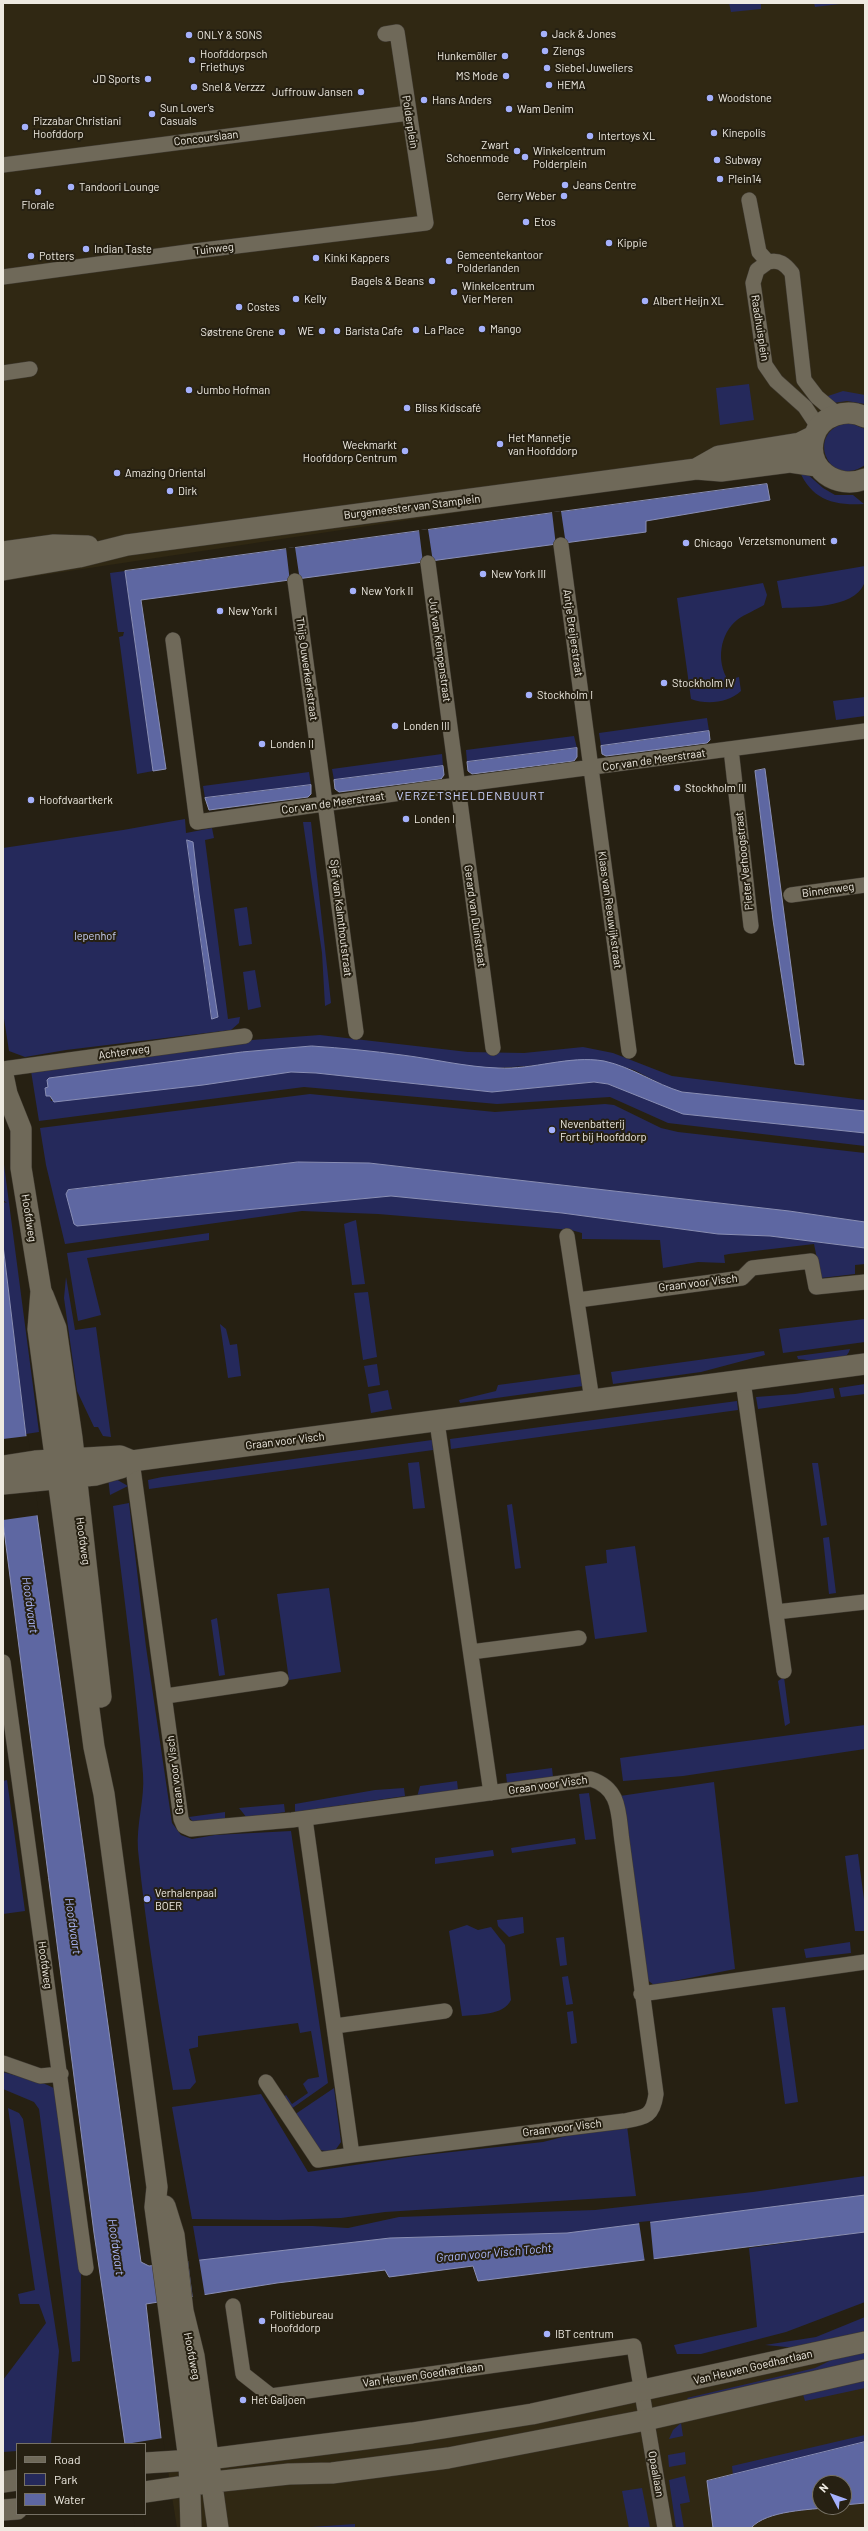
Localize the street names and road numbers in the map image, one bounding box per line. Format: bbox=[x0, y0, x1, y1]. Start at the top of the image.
street label: Polderplein bbox=[399, 94, 421, 150]
street label: Concourslaan bbox=[173, 127, 239, 149]
street label: Tuinweg bbox=[193, 240, 235, 258]
street label: Raadhuisplein bbox=[748, 294, 772, 362]
street label: Burgemeester van Stamplein bbox=[343, 492, 481, 522]
street label: Antje Breijerstraat bbox=[560, 589, 586, 677]
street label: Juf van Kempenstraat bbox=[426, 597, 454, 703]
street label: Thijs Ouwerkerkstraat bbox=[293, 616, 321, 722]
street label: Cor van de Meerstraat bbox=[602, 746, 706, 774]
street label: Cor van de Meerstraat bbox=[281, 789, 385, 817]
street label: Pieter Verhoogstraat bbox=[732, 811, 756, 911]
street label: Klaas van Reeuwijkstraat bbox=[595, 850, 625, 970]
street label: Sjef van Kalmthoutstraat bbox=[327, 859, 355, 977]
street label: Gerard van Duinstraat bbox=[461, 864, 489, 968]
street label: Binnenweg bbox=[801, 880, 855, 900]
street label: Achterweg bbox=[97, 1042, 151, 1062]
street label: Hoofdweg bbox=[19, 1193, 39, 1243]
street label: Graan voor Visch bbox=[658, 1272, 738, 1294]
street label: Graan voor Visch bbox=[245, 1430, 325, 1452]
street label: Hoofdweg bbox=[73, 1516, 93, 1566]
street label: Graan voor Visch bbox=[164, 1735, 186, 1815]
street label: Graan voor Visch bbox=[508, 1773, 588, 1797]
street label: Hoofdweg bbox=[35, 1940, 55, 1990]
street label: Graan voor Visch bbox=[522, 2117, 602, 2139]
street label: Hoofdweg bbox=[181, 2331, 203, 2381]
street label: Van Heuven Goedhartlaan bbox=[692, 2347, 814, 2387]
street label: Van Heuven Goedhartlaan bbox=[362, 2360, 484, 2390]
street label: Opaallaan bbox=[645, 2450, 667, 2498]

